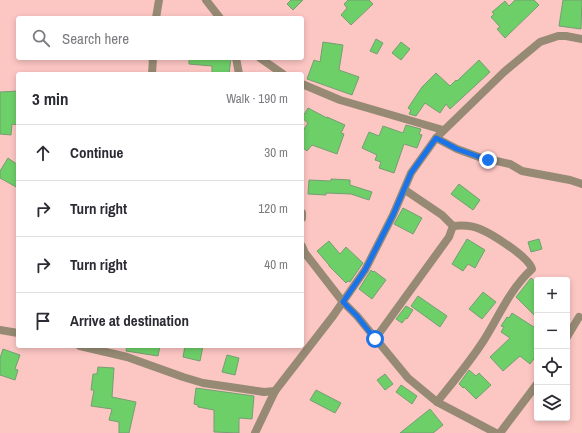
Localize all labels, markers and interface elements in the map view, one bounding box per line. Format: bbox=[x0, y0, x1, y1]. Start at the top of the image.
search box bbox=[16, 16, 304, 60]
icon: search bbox=[30, 27, 52, 49]
text: Search here bbox=[62, 28, 129, 49]
text: 3 min bbox=[32, 87, 68, 110]
text: Walk · 190 m bbox=[226, 90, 288, 107]
icon: ahead bbox=[32, 142, 54, 164]
text: Continue bbox=[70, 142, 123, 163]
text: 30 m bbox=[264, 144, 288, 161]
route end bbox=[479, 151, 497, 169]
icon: right bbox=[32, 198, 54, 220]
text: Turn right bbox=[70, 198, 127, 219]
text: 120 m bbox=[258, 200, 288, 217]
icon: right bbox=[32, 254, 54, 276]
text: Turn right bbox=[70, 254, 127, 275]
text: 40 m bbox=[264, 256, 288, 273]
map controls bbox=[534, 277, 570, 421]
button: + bbox=[534, 277, 570, 313]
icon: arrive bbox=[32, 310, 54, 332]
text: Arrive at destination bbox=[70, 310, 189, 331]
button: − bbox=[534, 313, 570, 349]
route start bbox=[366, 330, 384, 348]
button: locate bbox=[534, 349, 570, 385]
button: layers bbox=[534, 385, 570, 421]

